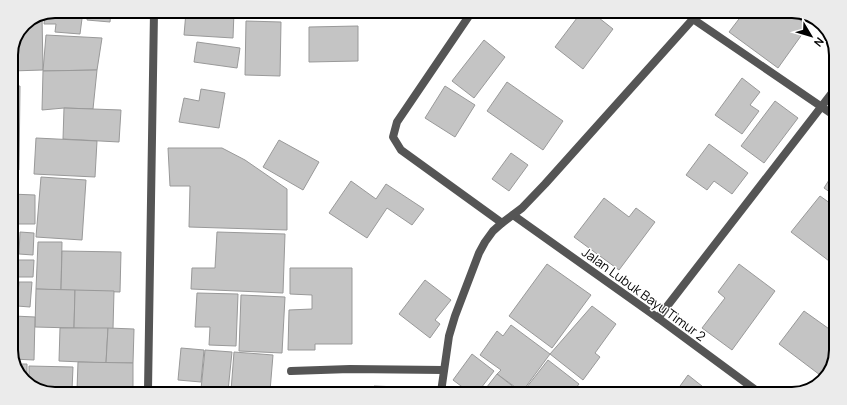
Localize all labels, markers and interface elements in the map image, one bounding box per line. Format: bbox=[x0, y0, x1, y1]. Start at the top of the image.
north arrow bbox=[791, 16, 831, 56]
text: N bbox=[811, 35, 828, 50]
street label: Jalan Lubuk Bayu Timur 2 bbox=[578, 243, 710, 345]

